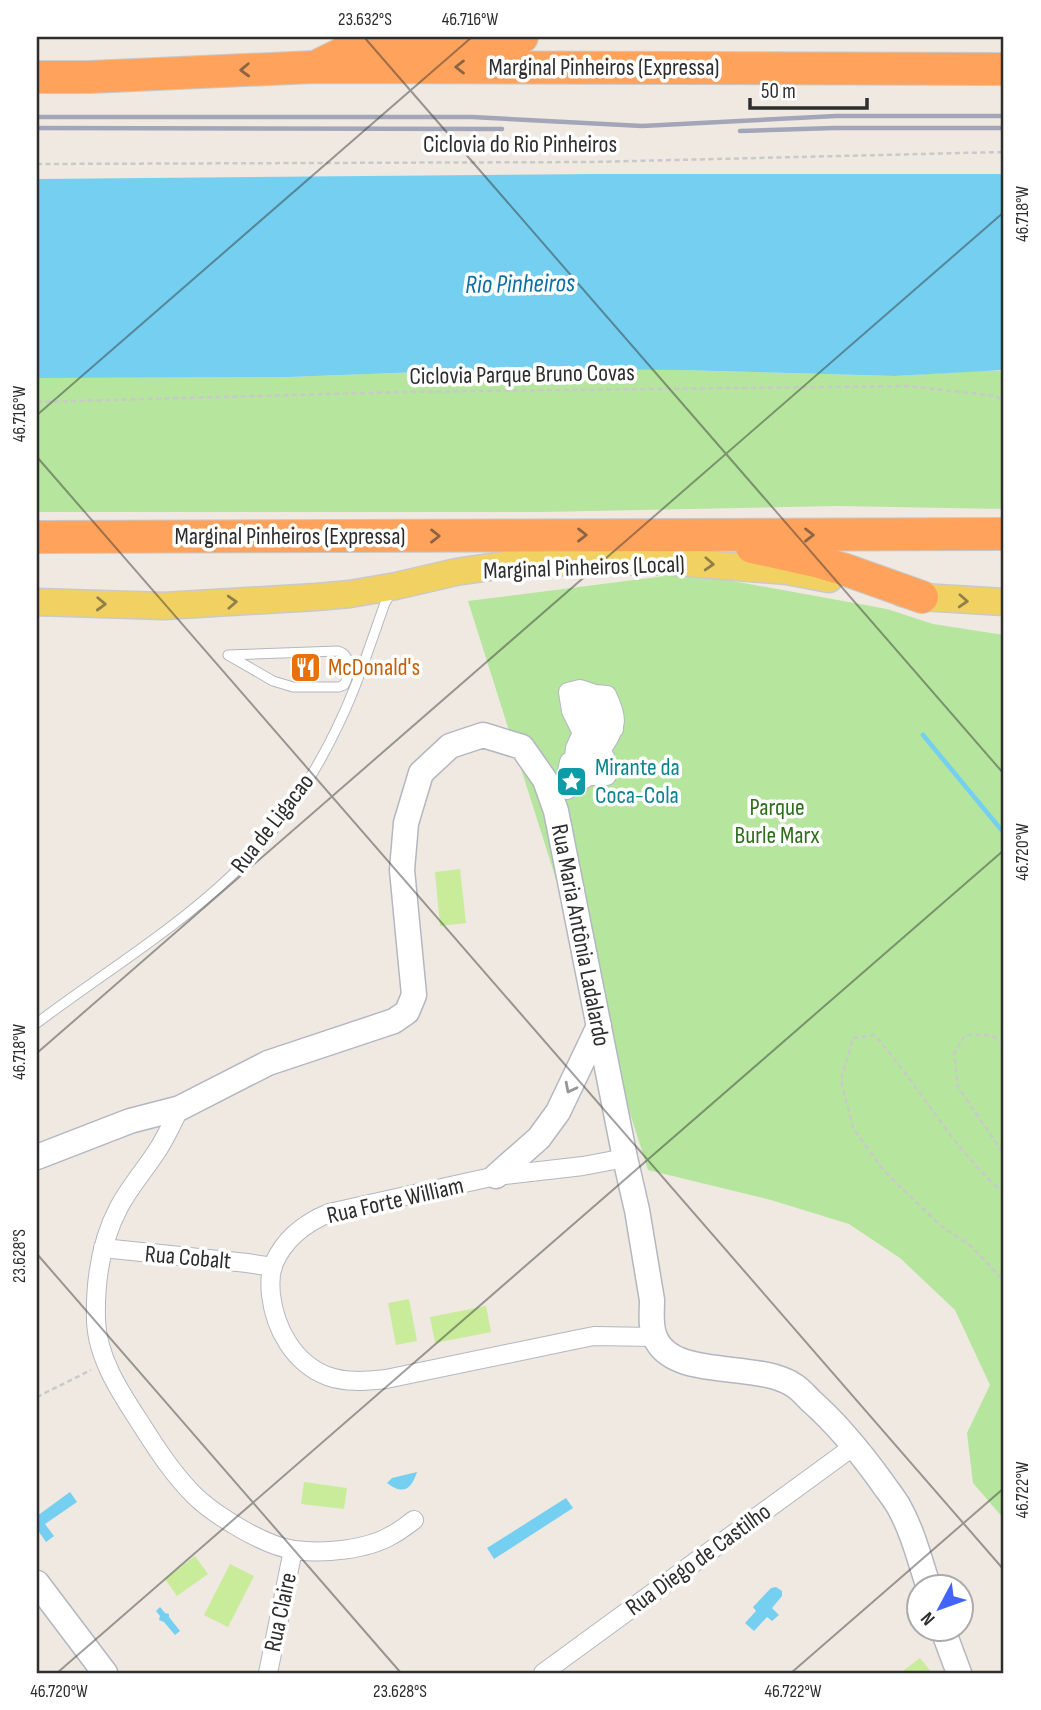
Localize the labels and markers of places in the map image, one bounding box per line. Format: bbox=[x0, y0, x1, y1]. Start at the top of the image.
restaurant icon: McDonald's bbox=[288, 650, 322, 684]
place label: McDonald's bbox=[328, 653, 420, 682]
place label: Mirante da Coca-Cola bbox=[595, 753, 680, 810]
place icon: Mirante da Coca-Cola bbox=[555, 764, 589, 798]

